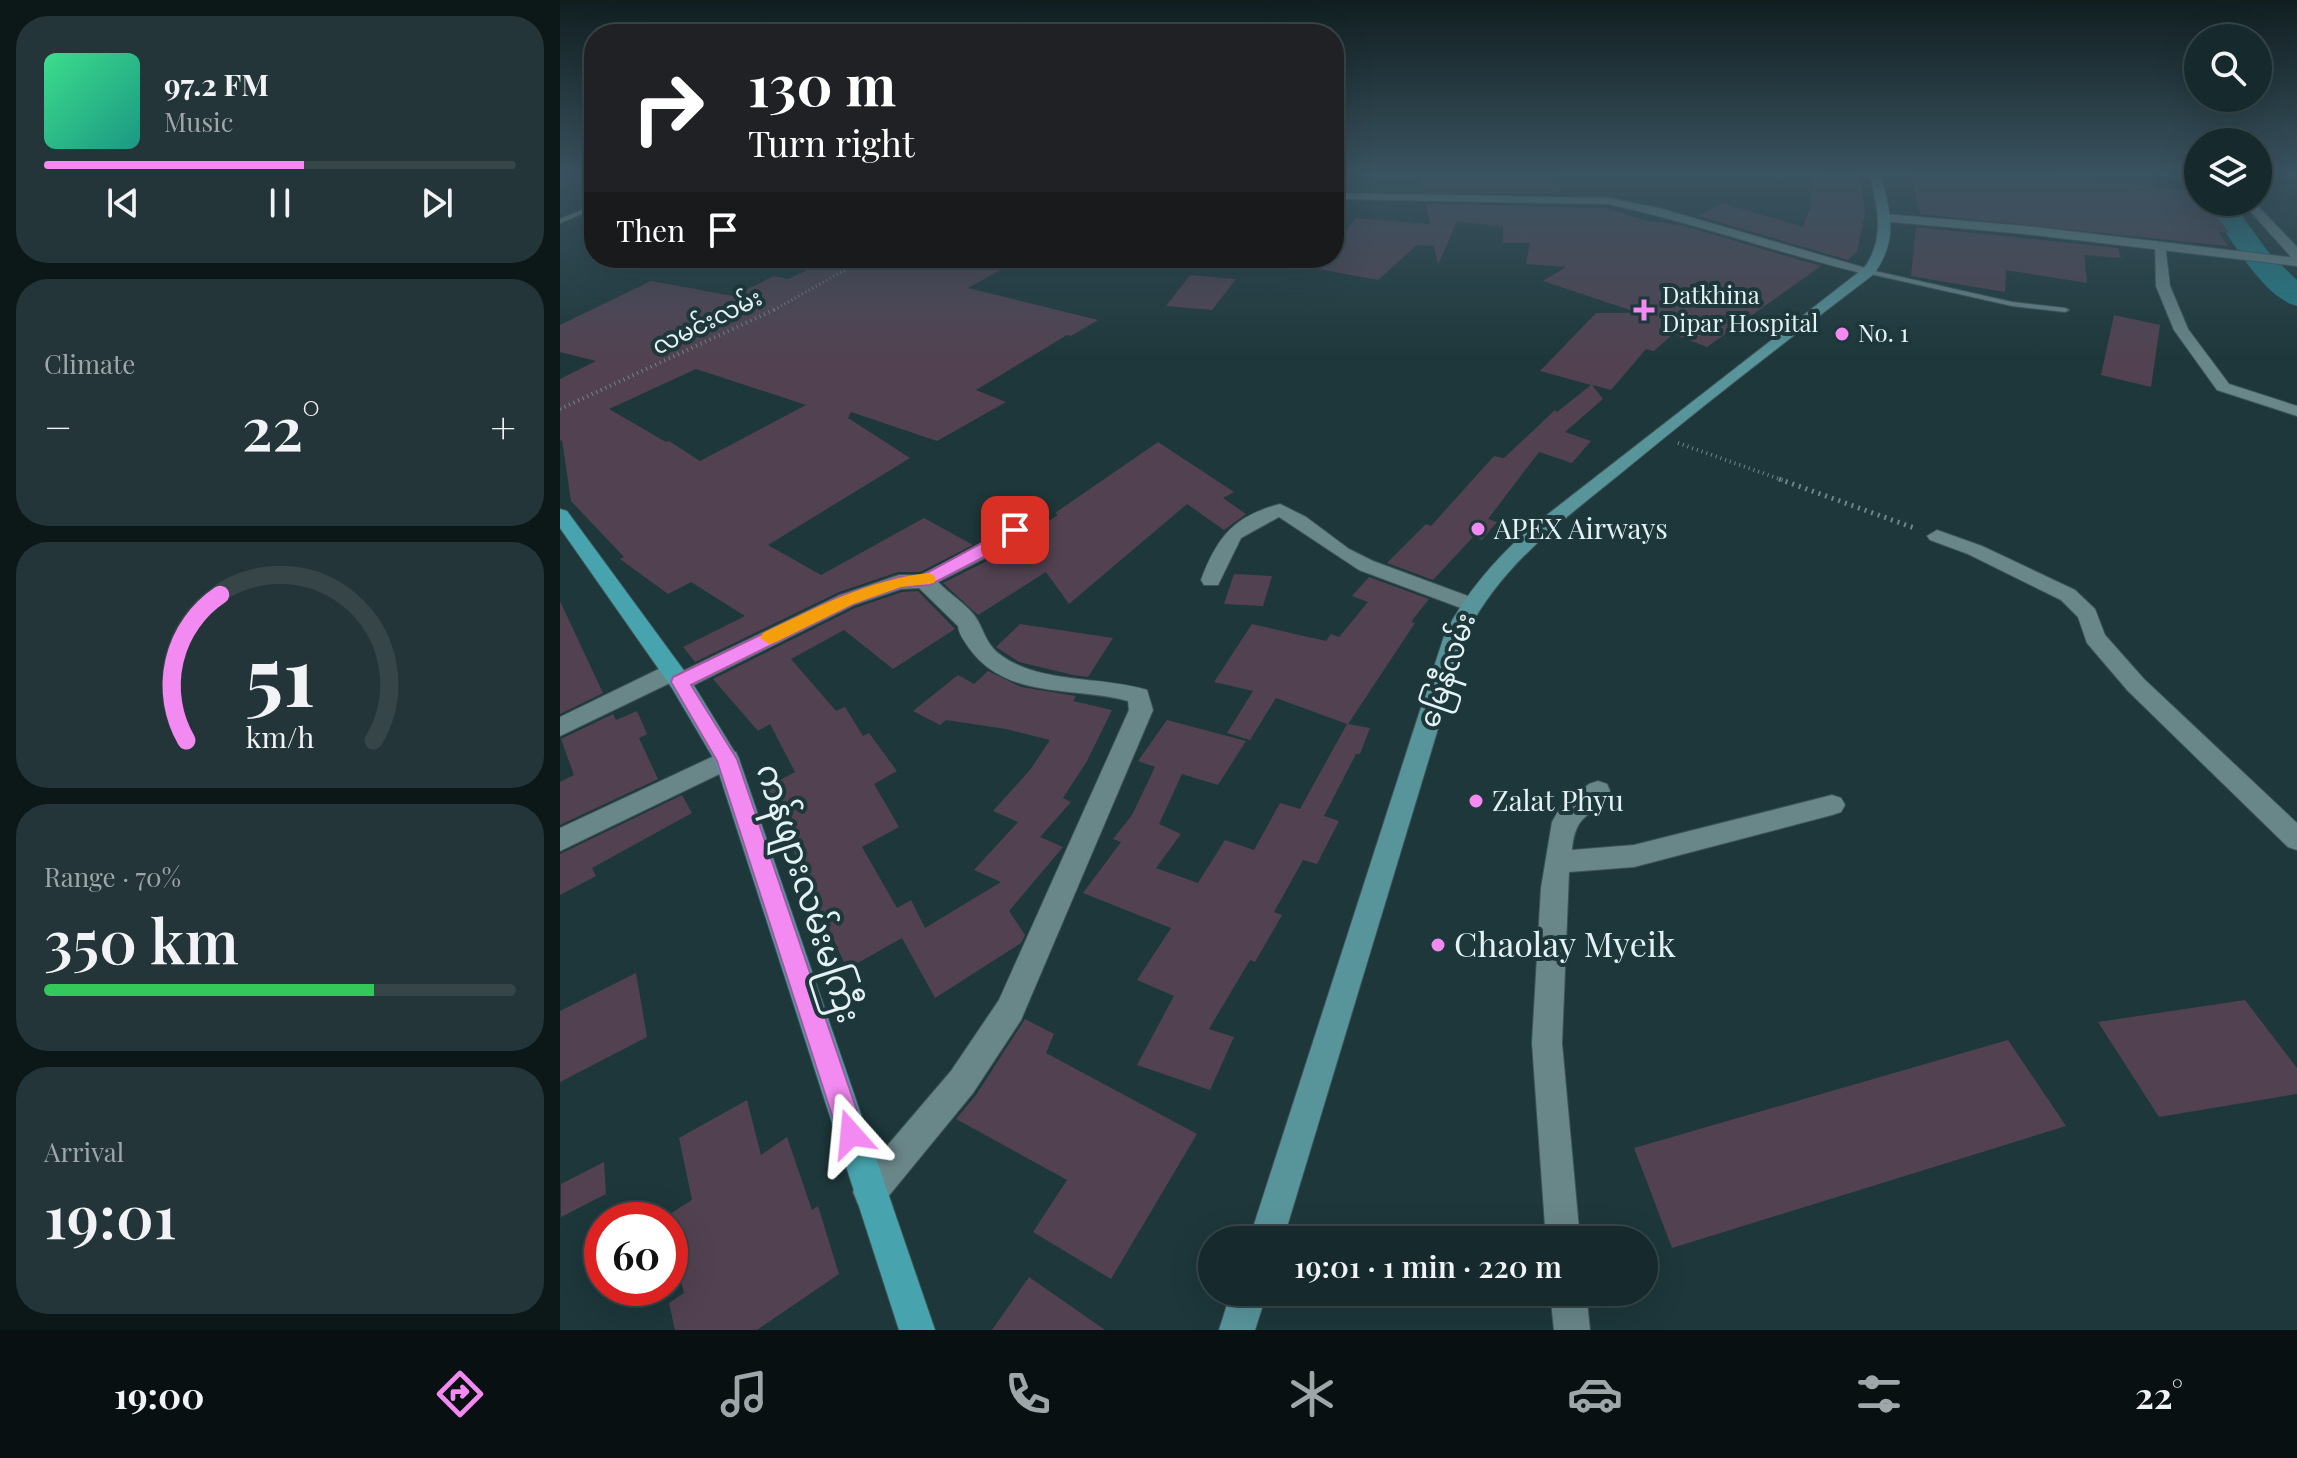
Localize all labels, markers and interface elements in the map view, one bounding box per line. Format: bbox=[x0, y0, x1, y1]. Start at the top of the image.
map controls bbox=[2184, 24, 2272, 216]
button: search bbox=[2184, 24, 2272, 112]
text: 130 m bbox=[748, 46, 896, 121]
icon: right bbox=[616, 56, 720, 160]
text: 97.2 FM bbox=[164, 64, 269, 104]
text: Music bbox=[164, 104, 233, 139]
text: Turn right bbox=[748, 118, 915, 166]
button: layers bbox=[2184, 128, 2272, 216]
icon: previous bbox=[101, 181, 145, 225]
icon: pause bbox=[258, 181, 302, 225]
icon: next bbox=[415, 181, 459, 225]
icon: arrive bbox=[701, 208, 745, 252]
text: Then bbox=[616, 210, 685, 250]
place label: Datkhina Dipar Hospital bbox=[1662, 278, 1818, 338]
street label: လမင်းလမ်း bbox=[646, 280, 766, 361]
marker: Datkhina Dipar Hospital bbox=[1633, 299, 1655, 321]
place label: No. 1 bbox=[1858, 316, 1909, 348]
marker: No. 1 bbox=[1833, 325, 1851, 343]
text: Climate bbox=[44, 346, 135, 381]
text: 22° bbox=[242, 386, 321, 466]
text: − bbox=[44, 396, 72, 455]
text: + bbox=[490, 396, 516, 455]
pin bbox=[981, 496, 1049, 564]
icon: arrive bbox=[993, 508, 1037, 552]
place label: APEX Airways bbox=[1493, 509, 1668, 546]
marker: APEX Airways bbox=[1469, 520, 1487, 538]
street label: မြေနီလမ်း bbox=[1409, 607, 1488, 734]
text: 51 bbox=[245, 617, 315, 728]
text: km/h bbox=[246, 717, 314, 755]
street label: ကန်ဖျားလမ်းမကြီး bbox=[740, 757, 875, 1031]
place label: Zalat Phyu bbox=[1492, 781, 1624, 818]
marker: Zalat Phyu bbox=[1467, 792, 1485, 810]
text: Range · 70% bbox=[44, 859, 181, 894]
text: 350 km bbox=[44, 899, 239, 979]
place label: Chaolay Myeik bbox=[1454, 920, 1676, 966]
marker: Chaolay Myeik bbox=[1429, 936, 1447, 954]
position arrow bbox=[809, 1092, 893, 1176]
text: Arrival bbox=[44, 1134, 124, 1169]
text: 19:01 bbox=[44, 1174, 176, 1254]
speed limit sign: 60 bbox=[584, 1202, 688, 1306]
text: 19:01 · 1 min · 220 m bbox=[1294, 1246, 1562, 1286]
icon: directions bbox=[432, 1366, 488, 1422]
icon: music bbox=[716, 1366, 772, 1422]
icon: phone bbox=[1000, 1366, 1056, 1422]
icon: climate bbox=[1284, 1366, 1340, 1422]
icon: car bbox=[1567, 1366, 1623, 1422]
icon: filters bbox=[1851, 1366, 1907, 1422]
text: 19:00 bbox=[114, 1370, 204, 1418]
text: 22° bbox=[2135, 1370, 2183, 1418]

